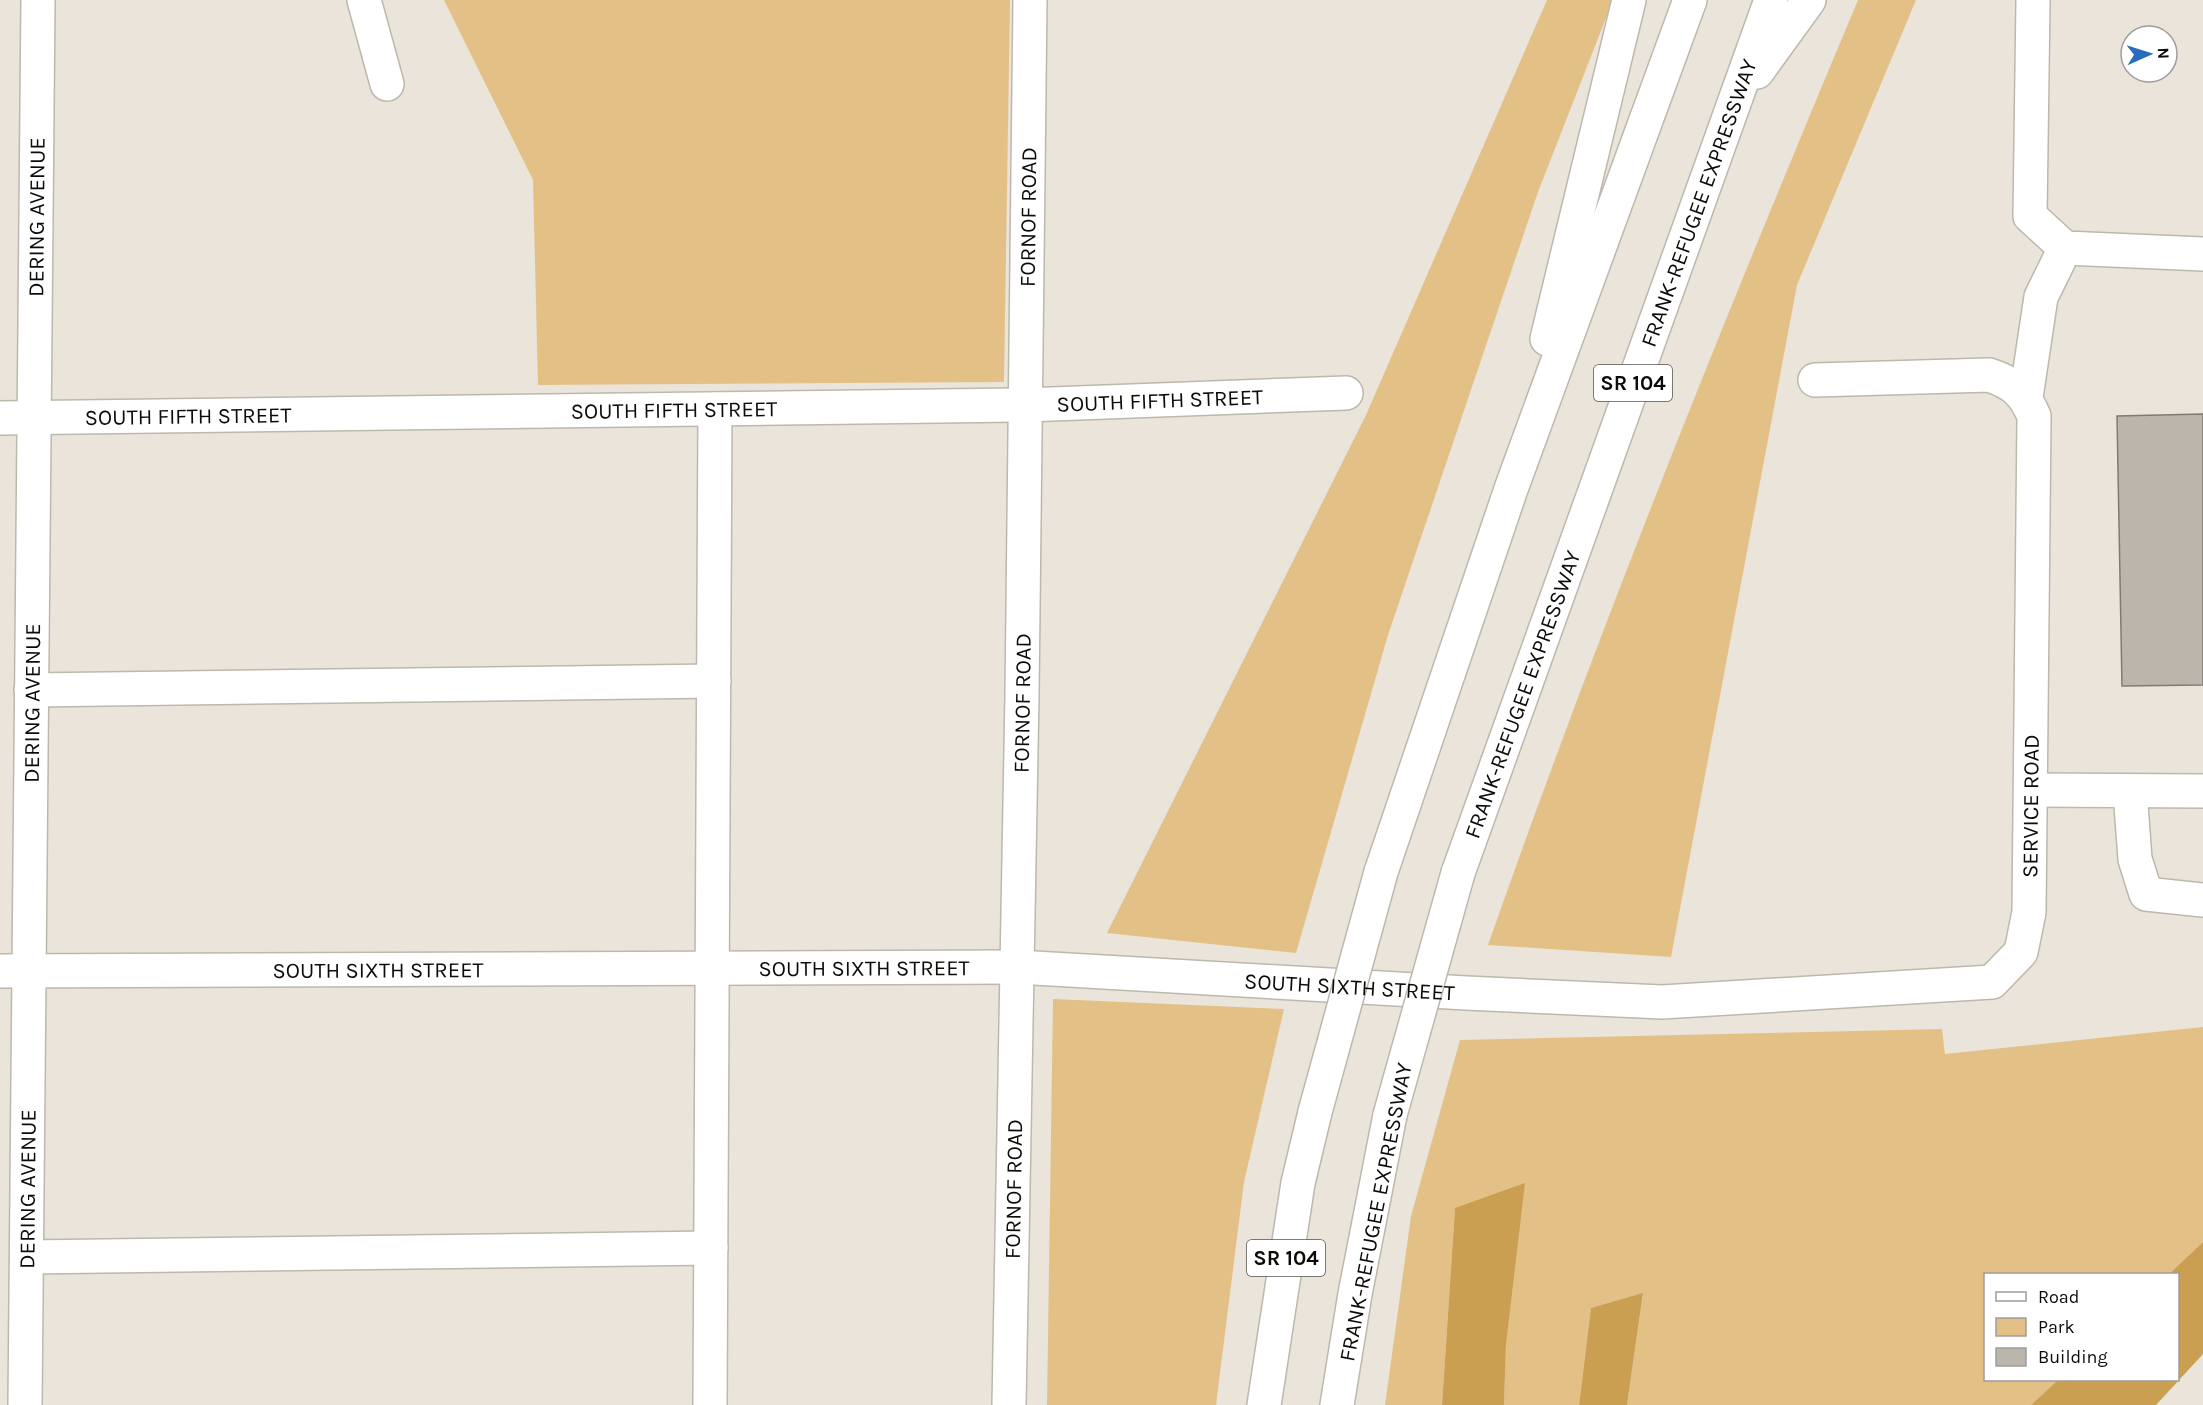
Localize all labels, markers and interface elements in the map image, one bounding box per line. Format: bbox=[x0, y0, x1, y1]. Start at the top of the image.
north arrow bbox=[2119, 24, 2179, 84]
text: N bbox=[2154, 47, 2173, 59]
street label: FRANK-REFUGEE EXPRESSWAY bbox=[1636, 56, 1763, 351]
street label: DERING AVENUE bbox=[23, 137, 51, 297]
street label: FORNOF ROAD bbox=[1015, 147, 1042, 287]
road number: SR 104 bbox=[1594, 365, 1672, 401]
street label: SOUTH FIFTH STREET bbox=[1056, 384, 1264, 418]
street label: SOUTH FIFTH STREET bbox=[570, 396, 777, 425]
street label: SOUTH FIFTH STREET bbox=[85, 402, 291, 431]
street label: FRANK-REFUGEE EXPRESSWAY bbox=[1460, 547, 1587, 842]
street label: DERING AVENUE bbox=[19, 623, 46, 783]
street label: FORNOF ROAD bbox=[1009, 633, 1037, 773]
street label: SERVICE ROAD bbox=[2017, 734, 2045, 878]
street label: SOUTH SIXTH STREET bbox=[758, 955, 970, 982]
street label: SOUTH SIXTH STREET bbox=[272, 957, 484, 984]
street label: SOUTH SIXTH STREET bbox=[1243, 968, 1455, 1006]
street label: FRANK-REFUGEE EXPRESSWAY bbox=[1334, 1061, 1418, 1364]
street label: DERING AVENUE bbox=[14, 1109, 42, 1269]
street label: FORNOF ROAD bbox=[1000, 1119, 1028, 1259]
road number: SR 104 bbox=[1247, 1240, 1325, 1276]
legend bbox=[1984, 1273, 2179, 1381]
text: Road bbox=[2038, 1286, 2079, 1308]
text: Park bbox=[2038, 1316, 2075, 1338]
text: Building bbox=[2038, 1346, 2108, 1368]

